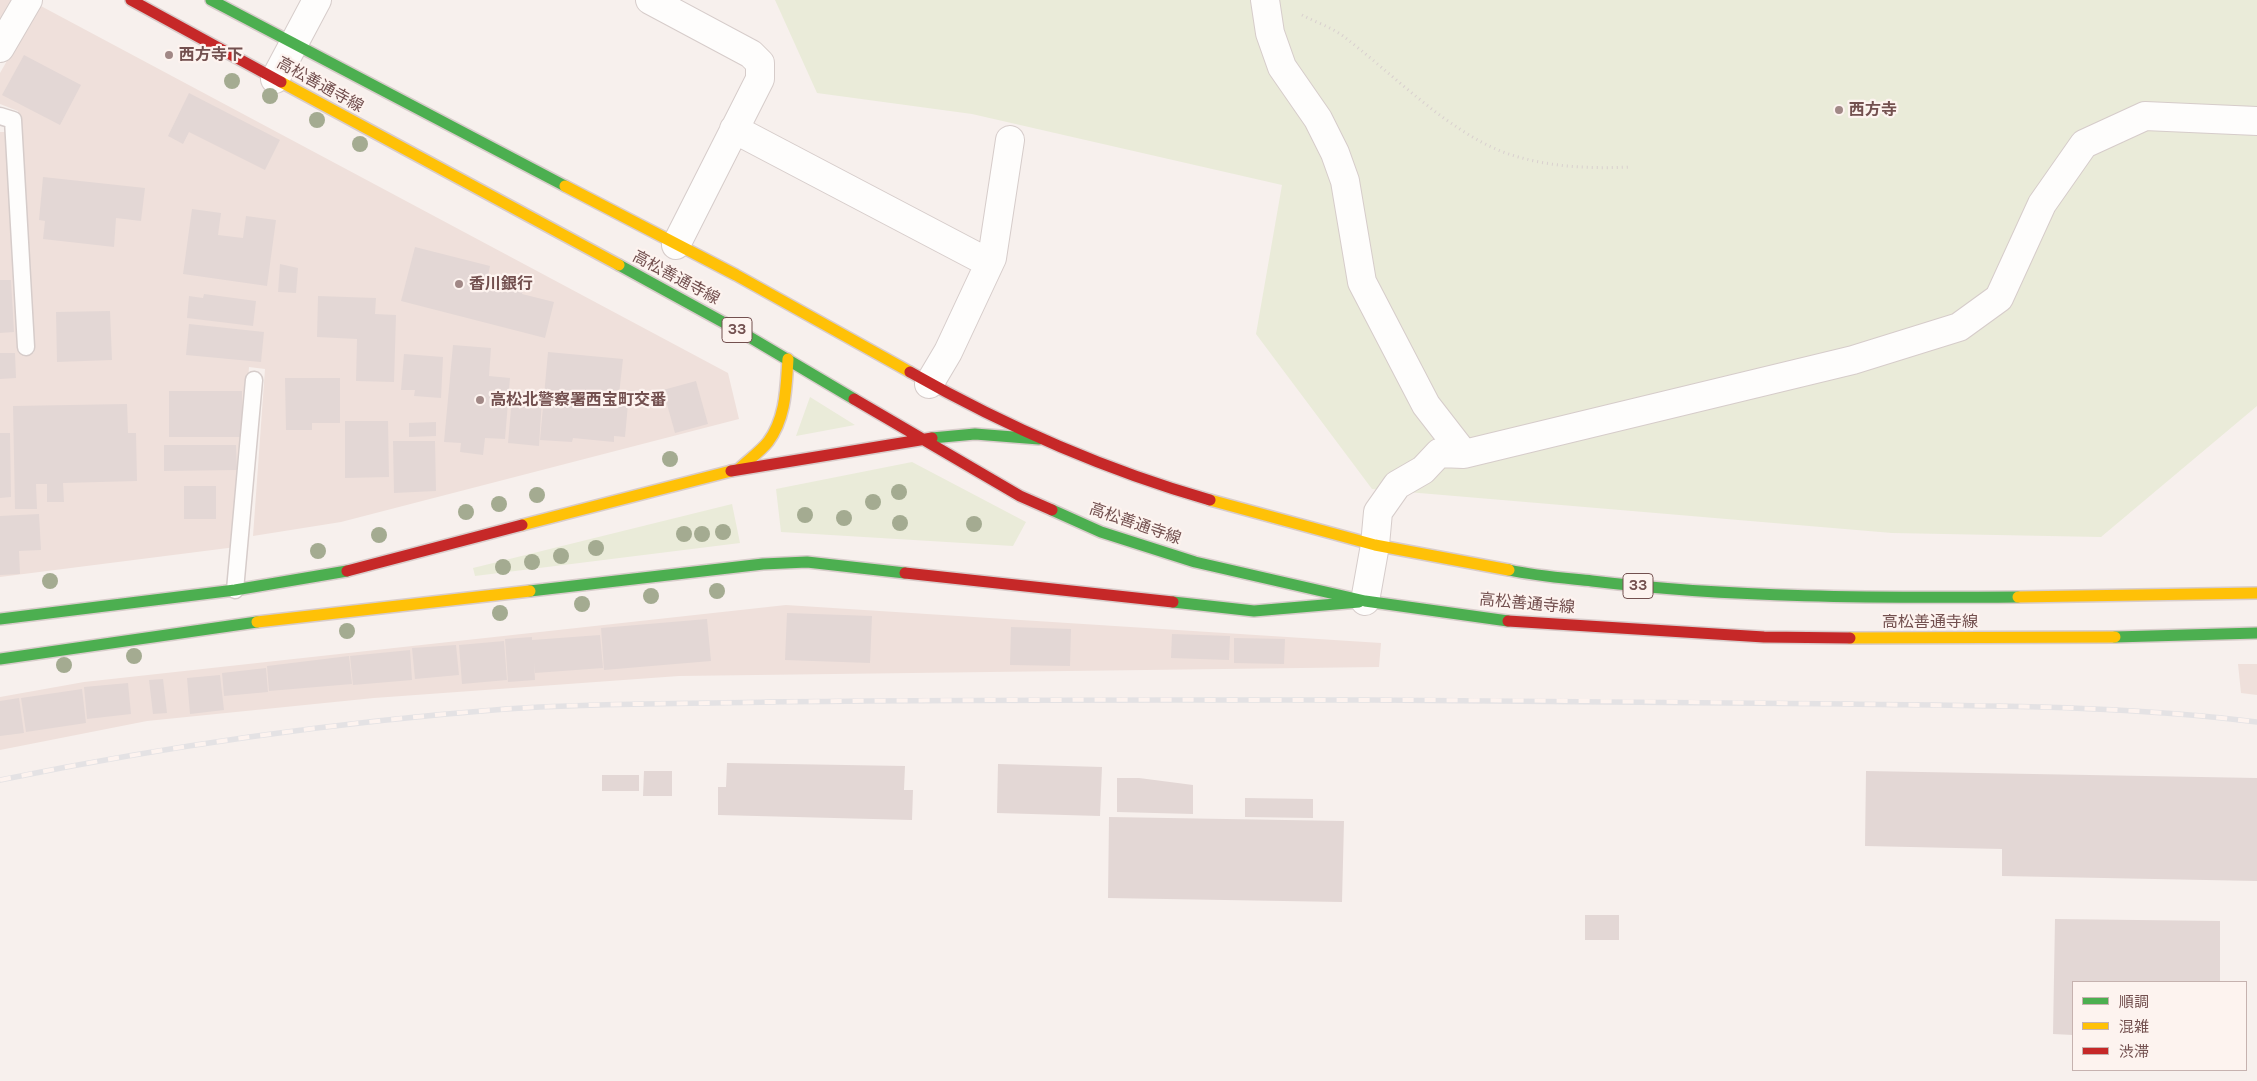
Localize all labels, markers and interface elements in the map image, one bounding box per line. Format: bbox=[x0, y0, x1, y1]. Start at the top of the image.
place label: 西方寺下 bbox=[179, 45, 243, 65]
marker: 西方寺下 bbox=[163, 49, 175, 61]
street label: 高松善通寺線 bbox=[273, 53, 367, 117]
place label: 西方寺 bbox=[1849, 100, 1897, 120]
marker: 西方寺 bbox=[1833, 104, 1845, 116]
street label: 高松善通寺線 bbox=[629, 247, 723, 309]
place label: 香川銀行 bbox=[469, 274, 533, 294]
marker: 香川銀行 bbox=[453, 278, 465, 290]
road number: 33 bbox=[722, 318, 752, 342]
place label: 高松北警察署西宝町交番 bbox=[490, 390, 666, 410]
marker: 高松北警察署西宝町交番 bbox=[474, 394, 486, 406]
street label: 高松善通寺線 bbox=[1086, 499, 1184, 549]
road number: 33 bbox=[1623, 574, 1653, 598]
street label: 高松善通寺線 bbox=[1478, 590, 1576, 618]
street label: 高松善通寺線 bbox=[1882, 612, 1978, 632]
legend bbox=[2072, 981, 2247, 1071]
text: 順調 bbox=[2119, 993, 2149, 1011]
text: 混雑 bbox=[2119, 1018, 2149, 1036]
text: 渋滞 bbox=[2119, 1043, 2149, 1061]

